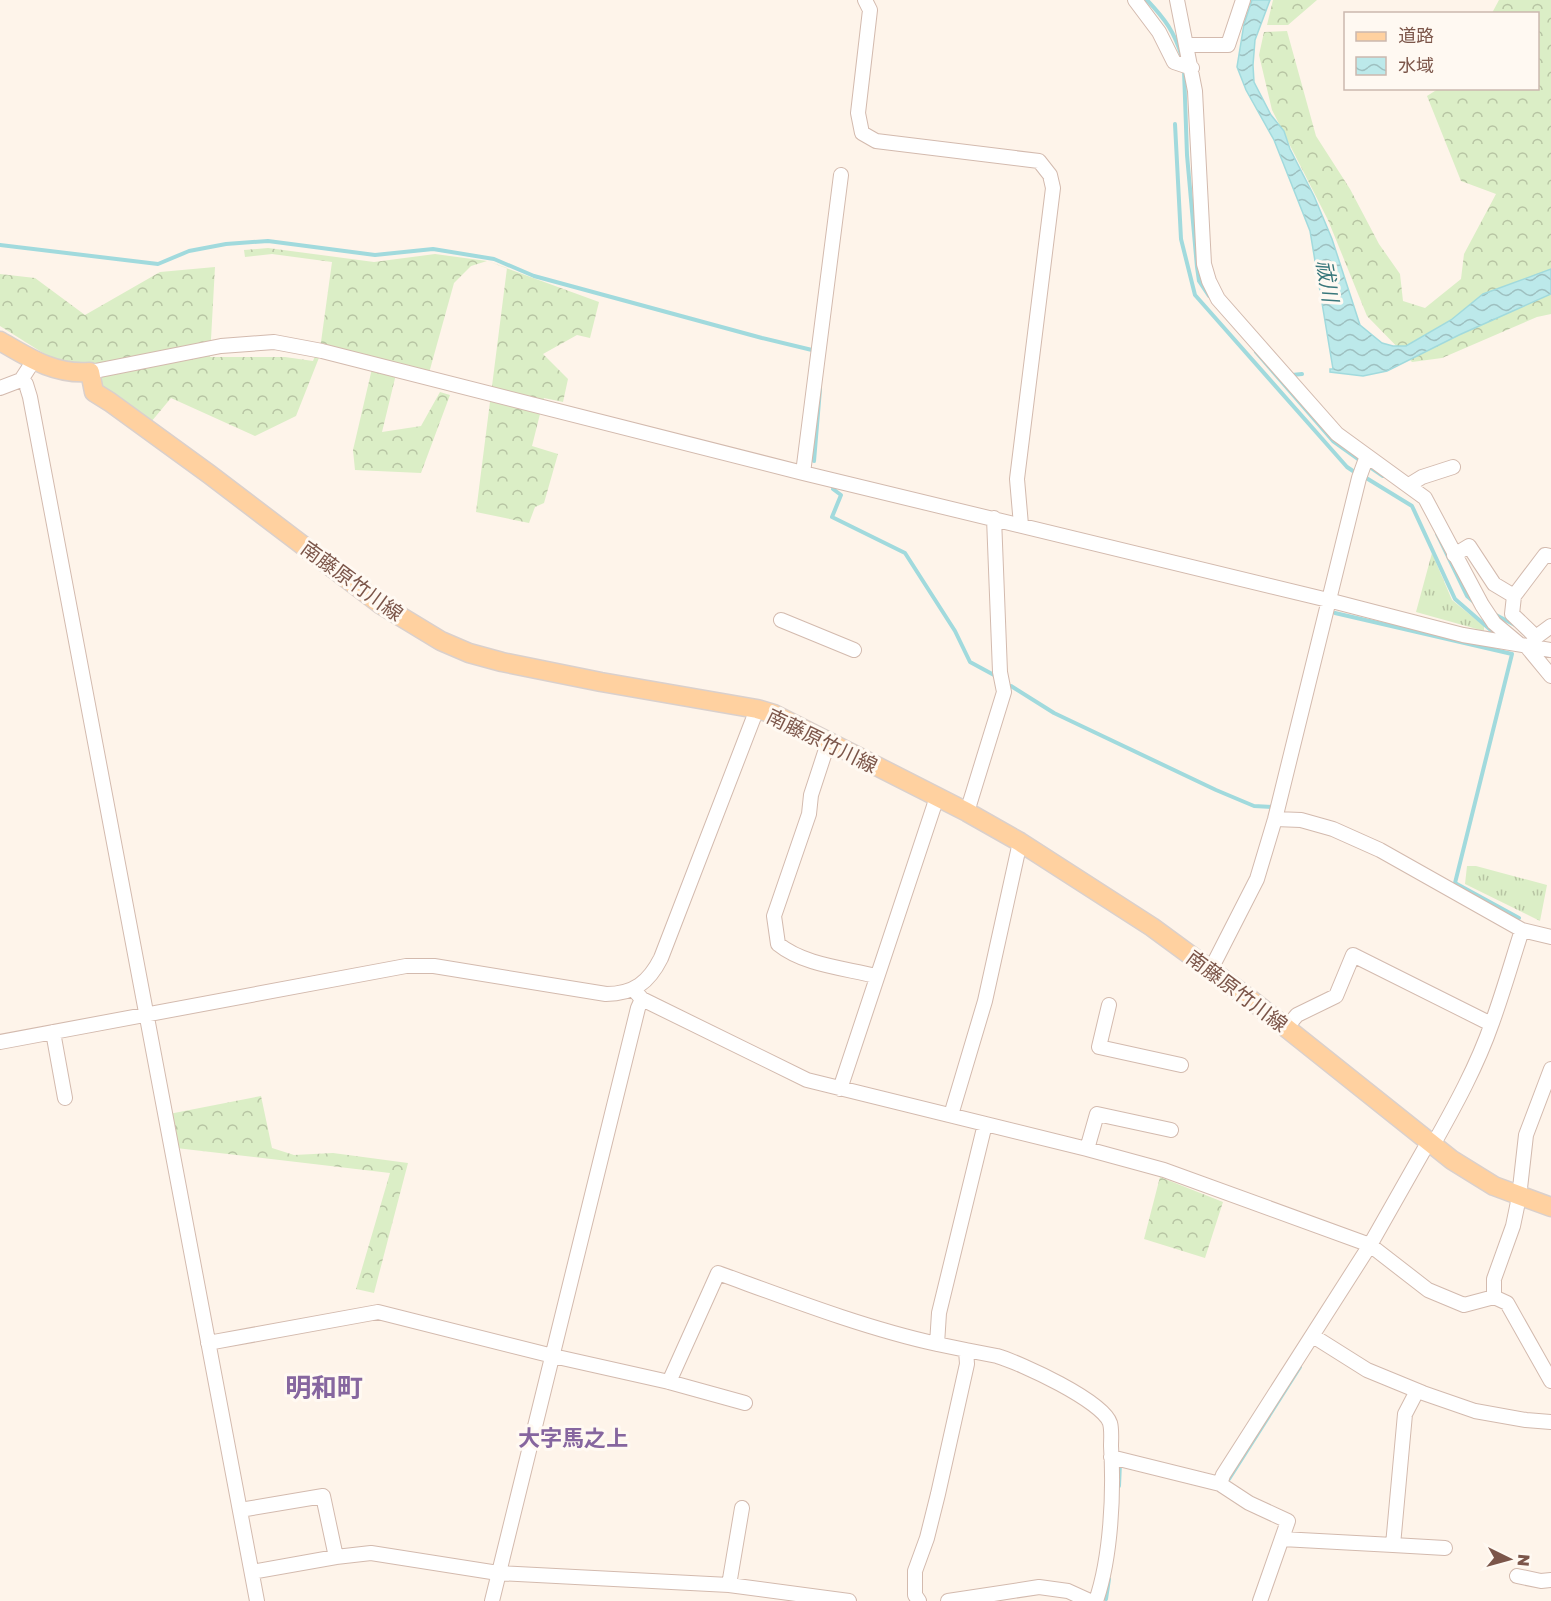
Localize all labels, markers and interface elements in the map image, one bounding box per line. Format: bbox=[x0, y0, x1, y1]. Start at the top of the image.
legend bbox=[1344, 12, 1539, 90]
text: 道路 bbox=[1398, 24, 1434, 46]
text: 水域 bbox=[1398, 54, 1434, 76]
water label: 祓川 bbox=[1312, 258, 1345, 306]
street label: 南藤原竹川線 bbox=[297, 535, 408, 625]
street label: 南藤原竹川線 bbox=[763, 703, 882, 777]
street label: 南藤原竹川線 bbox=[1182, 945, 1293, 1036]
district label: 明和町 bbox=[285, 1372, 363, 1403]
district label: 大字馬之上 bbox=[518, 1424, 628, 1451]
north arrow bbox=[1479, 1529, 1539, 1589]
text: N bbox=[1513, 1553, 1534, 1567]

